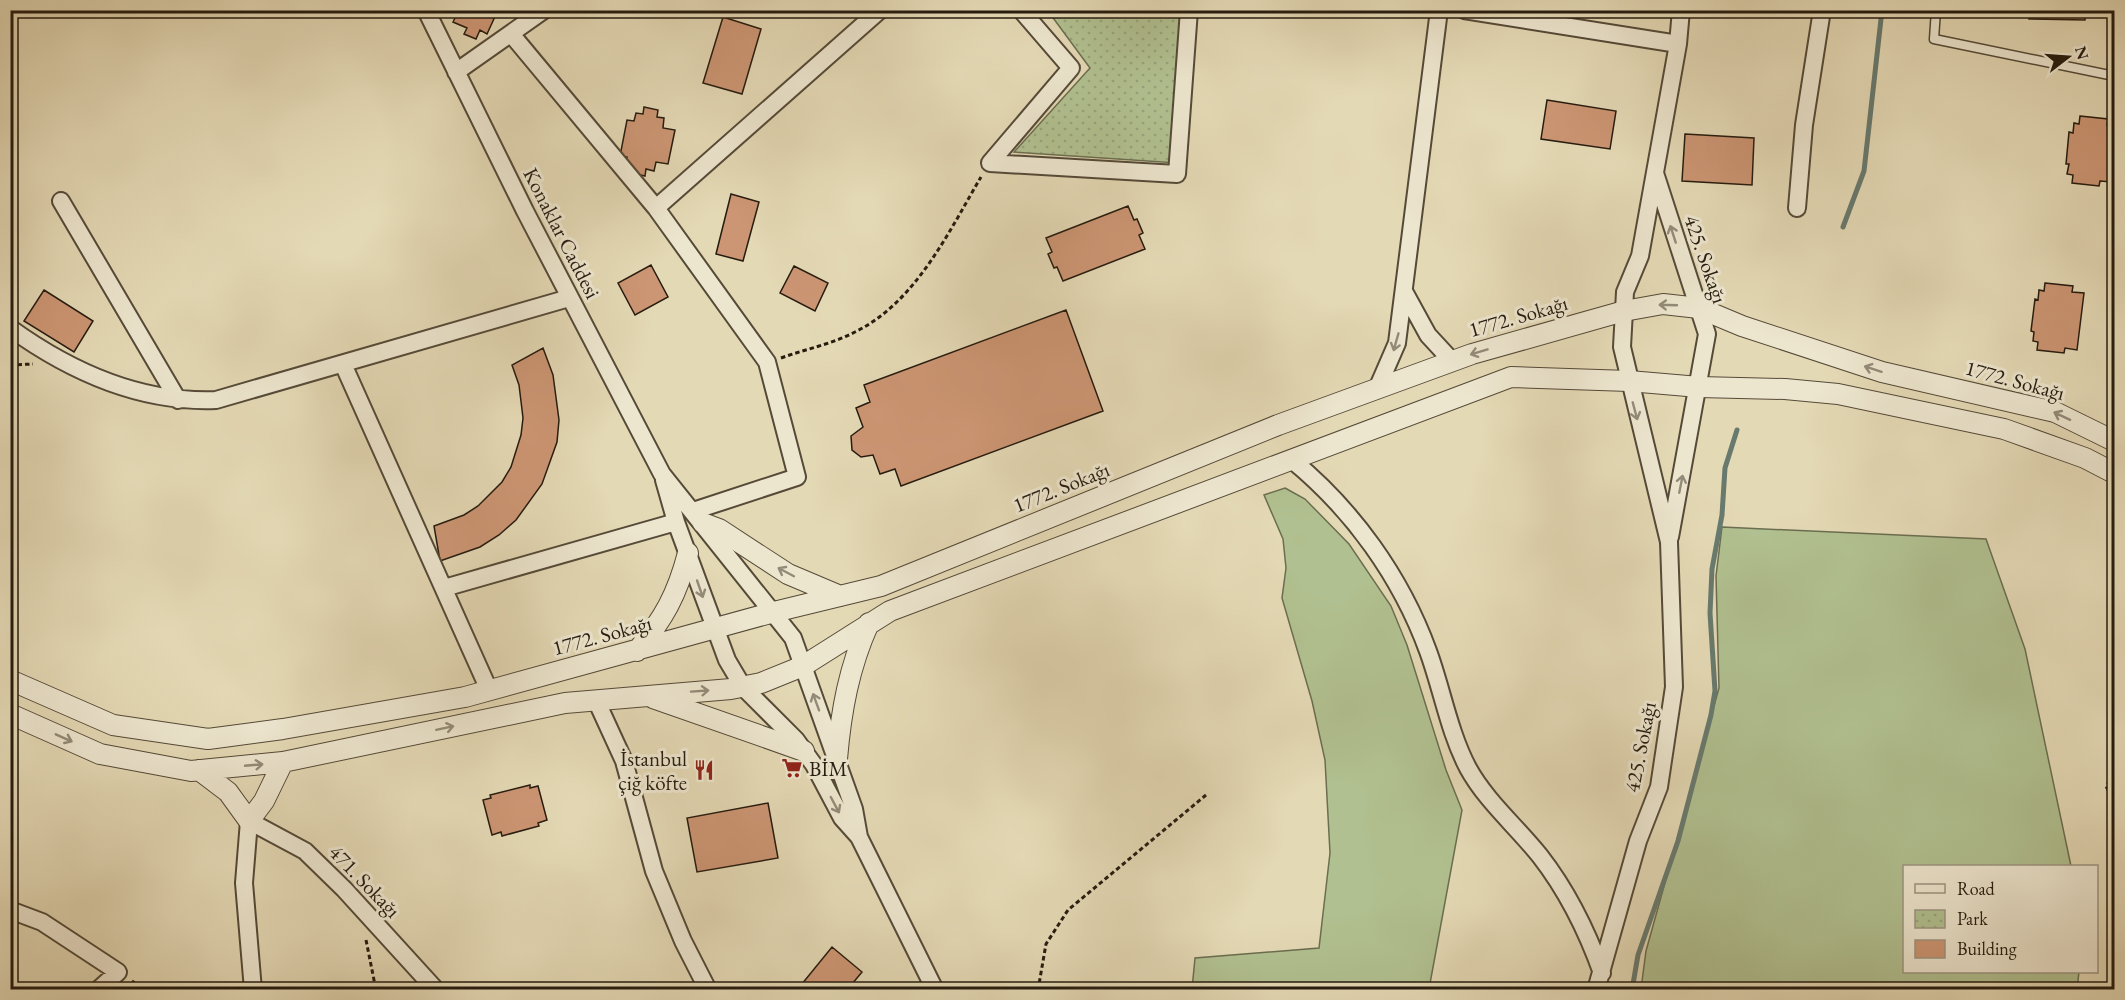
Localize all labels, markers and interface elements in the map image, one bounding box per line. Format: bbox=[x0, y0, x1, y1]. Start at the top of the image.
north arrow bbox=[2038, 27, 2098, 87]
text: N bbox=[2070, 43, 2094, 62]
street label: Konaklar Caddesi bbox=[517, 163, 607, 303]
street label: 425. Sokağı bbox=[1678, 211, 1734, 307]
one-way arrow bbox=[1667, 225, 1678, 244]
street label: 1772. Sokağı bbox=[1465, 289, 1571, 343]
one-way arrow bbox=[1658, 300, 1678, 311]
one-way arrow bbox=[1390, 333, 1401, 352]
one-way arrow bbox=[1470, 347, 1489, 358]
street label: 1772. Sokağı bbox=[1962, 354, 2068, 406]
one-way arrow bbox=[1864, 363, 1883, 374]
one-way arrow bbox=[1630, 401, 1642, 420]
one-way arrow bbox=[2053, 409, 2071, 421]
street label: 1772. Sokağı bbox=[1009, 455, 1113, 519]
one-way arrow bbox=[1676, 475, 1687, 494]
one-way arrow bbox=[778, 566, 796, 577]
one-way arrow bbox=[696, 579, 707, 598]
street label: 1772. Sokağı bbox=[549, 609, 655, 661]
one-way arrow bbox=[689, 685, 709, 696]
one-way arrow bbox=[810, 693, 821, 712]
street label: 425. Sokağı bbox=[1618, 699, 1662, 795]
one-way arrow bbox=[435, 722, 454, 734]
one-way arrow bbox=[54, 732, 72, 744]
place label: İstanbul çiğ köfte bbox=[618, 745, 687, 796]
place label: BİM bbox=[809, 755, 847, 782]
supermarket icon: BİM bbox=[780, 756, 804, 780]
restaurant icon: İstanbul çiğ köfte bbox=[692, 758, 716, 782]
one-way arrow bbox=[243, 759, 263, 770]
one-way arrow bbox=[830, 795, 841, 813]
street label: 471. Sokağı bbox=[323, 839, 407, 923]
legend bbox=[1903, 865, 2098, 973]
text: Road bbox=[1957, 877, 1996, 900]
text: Park bbox=[1957, 907, 1988, 930]
text: Building bbox=[1957, 937, 2017, 960]

